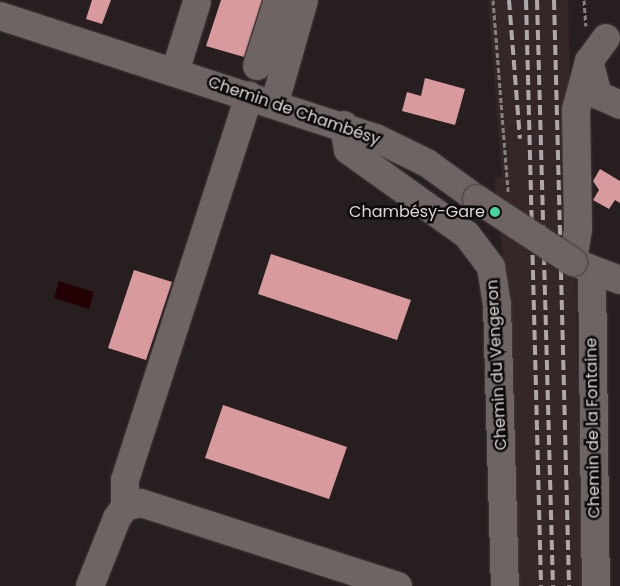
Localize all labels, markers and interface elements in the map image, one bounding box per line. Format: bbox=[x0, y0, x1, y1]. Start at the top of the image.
street label: Chemin de Chambésy bbox=[206, 73, 382, 149]
place label: Chambésy-Gare bbox=[349, 202, 485, 222]
marker: Chambésy-Gare bbox=[489, 206, 501, 218]
street label: Chemin du Vengeron bbox=[483, 279, 511, 451]
street label: Chemin de la Fontaine bbox=[582, 337, 604, 519]

